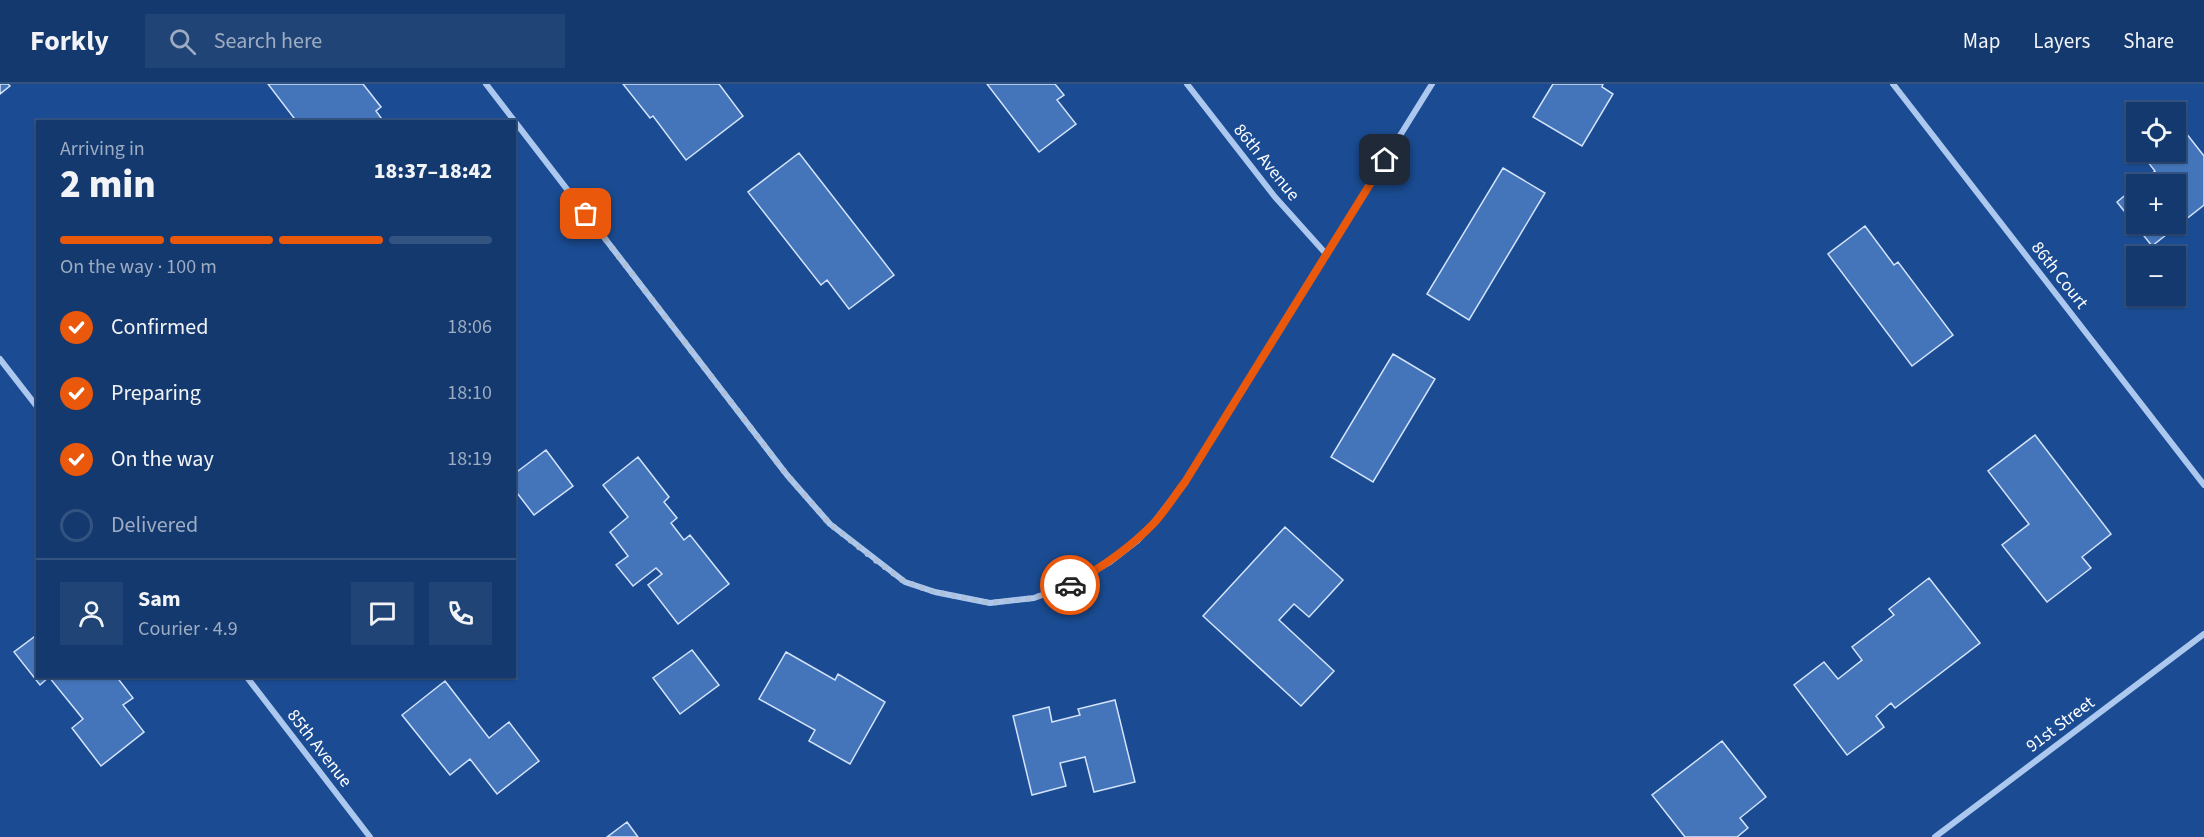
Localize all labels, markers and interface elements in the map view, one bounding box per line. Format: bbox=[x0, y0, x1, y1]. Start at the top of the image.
search box bbox=[145, 14, 565, 68]
text: Forkly bbox=[30, 21, 109, 61]
icon: search bbox=[166, 25, 199, 58]
text: Search here bbox=[214, 25, 322, 57]
text: Map bbox=[1963, 26, 2000, 56]
text: Layers bbox=[2033, 26, 2090, 56]
text: Share bbox=[2123, 26, 2174, 56]
map controls bbox=[2126, 102, 2186, 306]
button: locate bbox=[2126, 102, 2186, 162]
street label: 86th Avenue bbox=[1228, 118, 1306, 206]
pin bbox=[1359, 134, 1410, 185]
text: Arriving in bbox=[60, 135, 145, 163]
icon: home bbox=[1368, 143, 1401, 176]
text: 18:37–18:42 bbox=[374, 155, 492, 187]
text: 2 min bbox=[60, 157, 156, 213]
button: + bbox=[2126, 174, 2186, 234]
pin bbox=[560, 188, 611, 239]
icon: bag bbox=[569, 197, 602, 230]
street label: 86th Court bbox=[2025, 236, 2094, 314]
button: − bbox=[2126, 246, 2186, 306]
text: On the way · 100 m bbox=[60, 253, 217, 281]
icon: check bbox=[60, 311, 93, 344]
text: Confirmed bbox=[111, 311, 208, 343]
text: 18:06 bbox=[447, 313, 492, 341]
icon: check bbox=[60, 377, 93, 410]
text: Preparing bbox=[111, 377, 201, 409]
text: 18:10 bbox=[447, 379, 492, 407]
icon: check bbox=[60, 443, 93, 476]
text: On the way bbox=[111, 443, 214, 475]
text: 18:19 bbox=[447, 445, 492, 473]
text: Delivered bbox=[111, 509, 198, 541]
courier bbox=[1040, 555, 1100, 615]
icon: car bbox=[1054, 569, 1087, 602]
button: person bbox=[60, 582, 123, 645]
button: chat bbox=[351, 582, 414, 645]
button: phone bbox=[429, 582, 492, 645]
text: Sam bbox=[138, 583, 181, 615]
text: Courier · 4.9 bbox=[138, 615, 238, 643]
street label: 91st Street bbox=[2021, 690, 2100, 758]
street label: 85th Avenue bbox=[281, 704, 358, 793]

